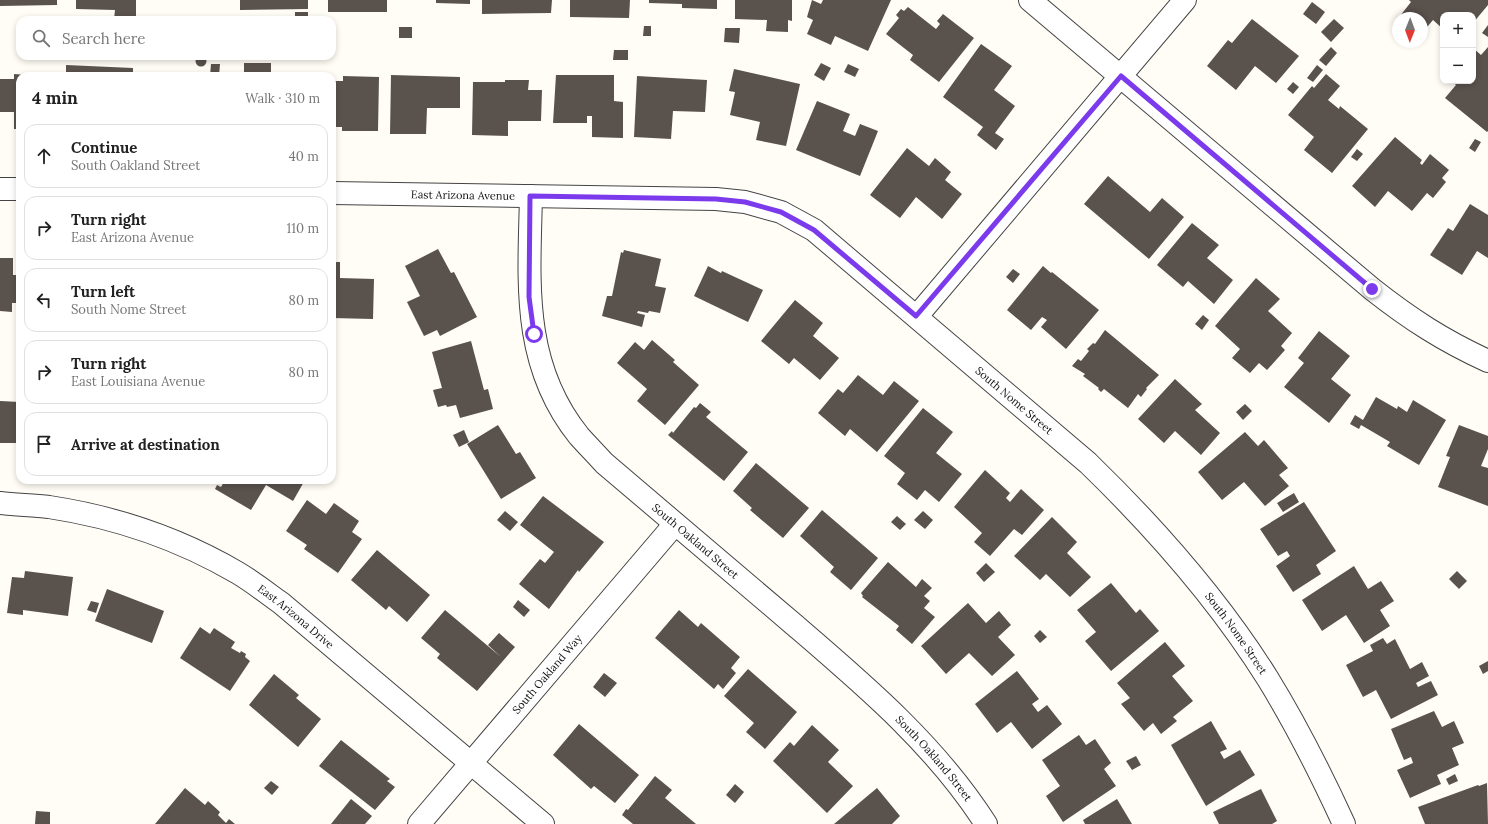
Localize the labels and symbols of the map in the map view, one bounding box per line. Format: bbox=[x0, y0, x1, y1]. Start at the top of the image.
north arrow bbox=[1392, 12, 1428, 48]
street label: East Arizona Avenue bbox=[411, 187, 515, 203]
route end bbox=[1363, 280, 1381, 298]
route start bbox=[525, 325, 543, 343]
street label: South Nome Street bbox=[972, 363, 1057, 438]
street label: South Oakland Street bbox=[649, 500, 742, 582]
street label: East Arizona Drive bbox=[255, 581, 337, 652]
street label: South Nome Street bbox=[1202, 589, 1271, 678]
street label: South Oakland Way bbox=[509, 631, 585, 717]
street label: South Oakland Street bbox=[893, 713, 976, 805]

